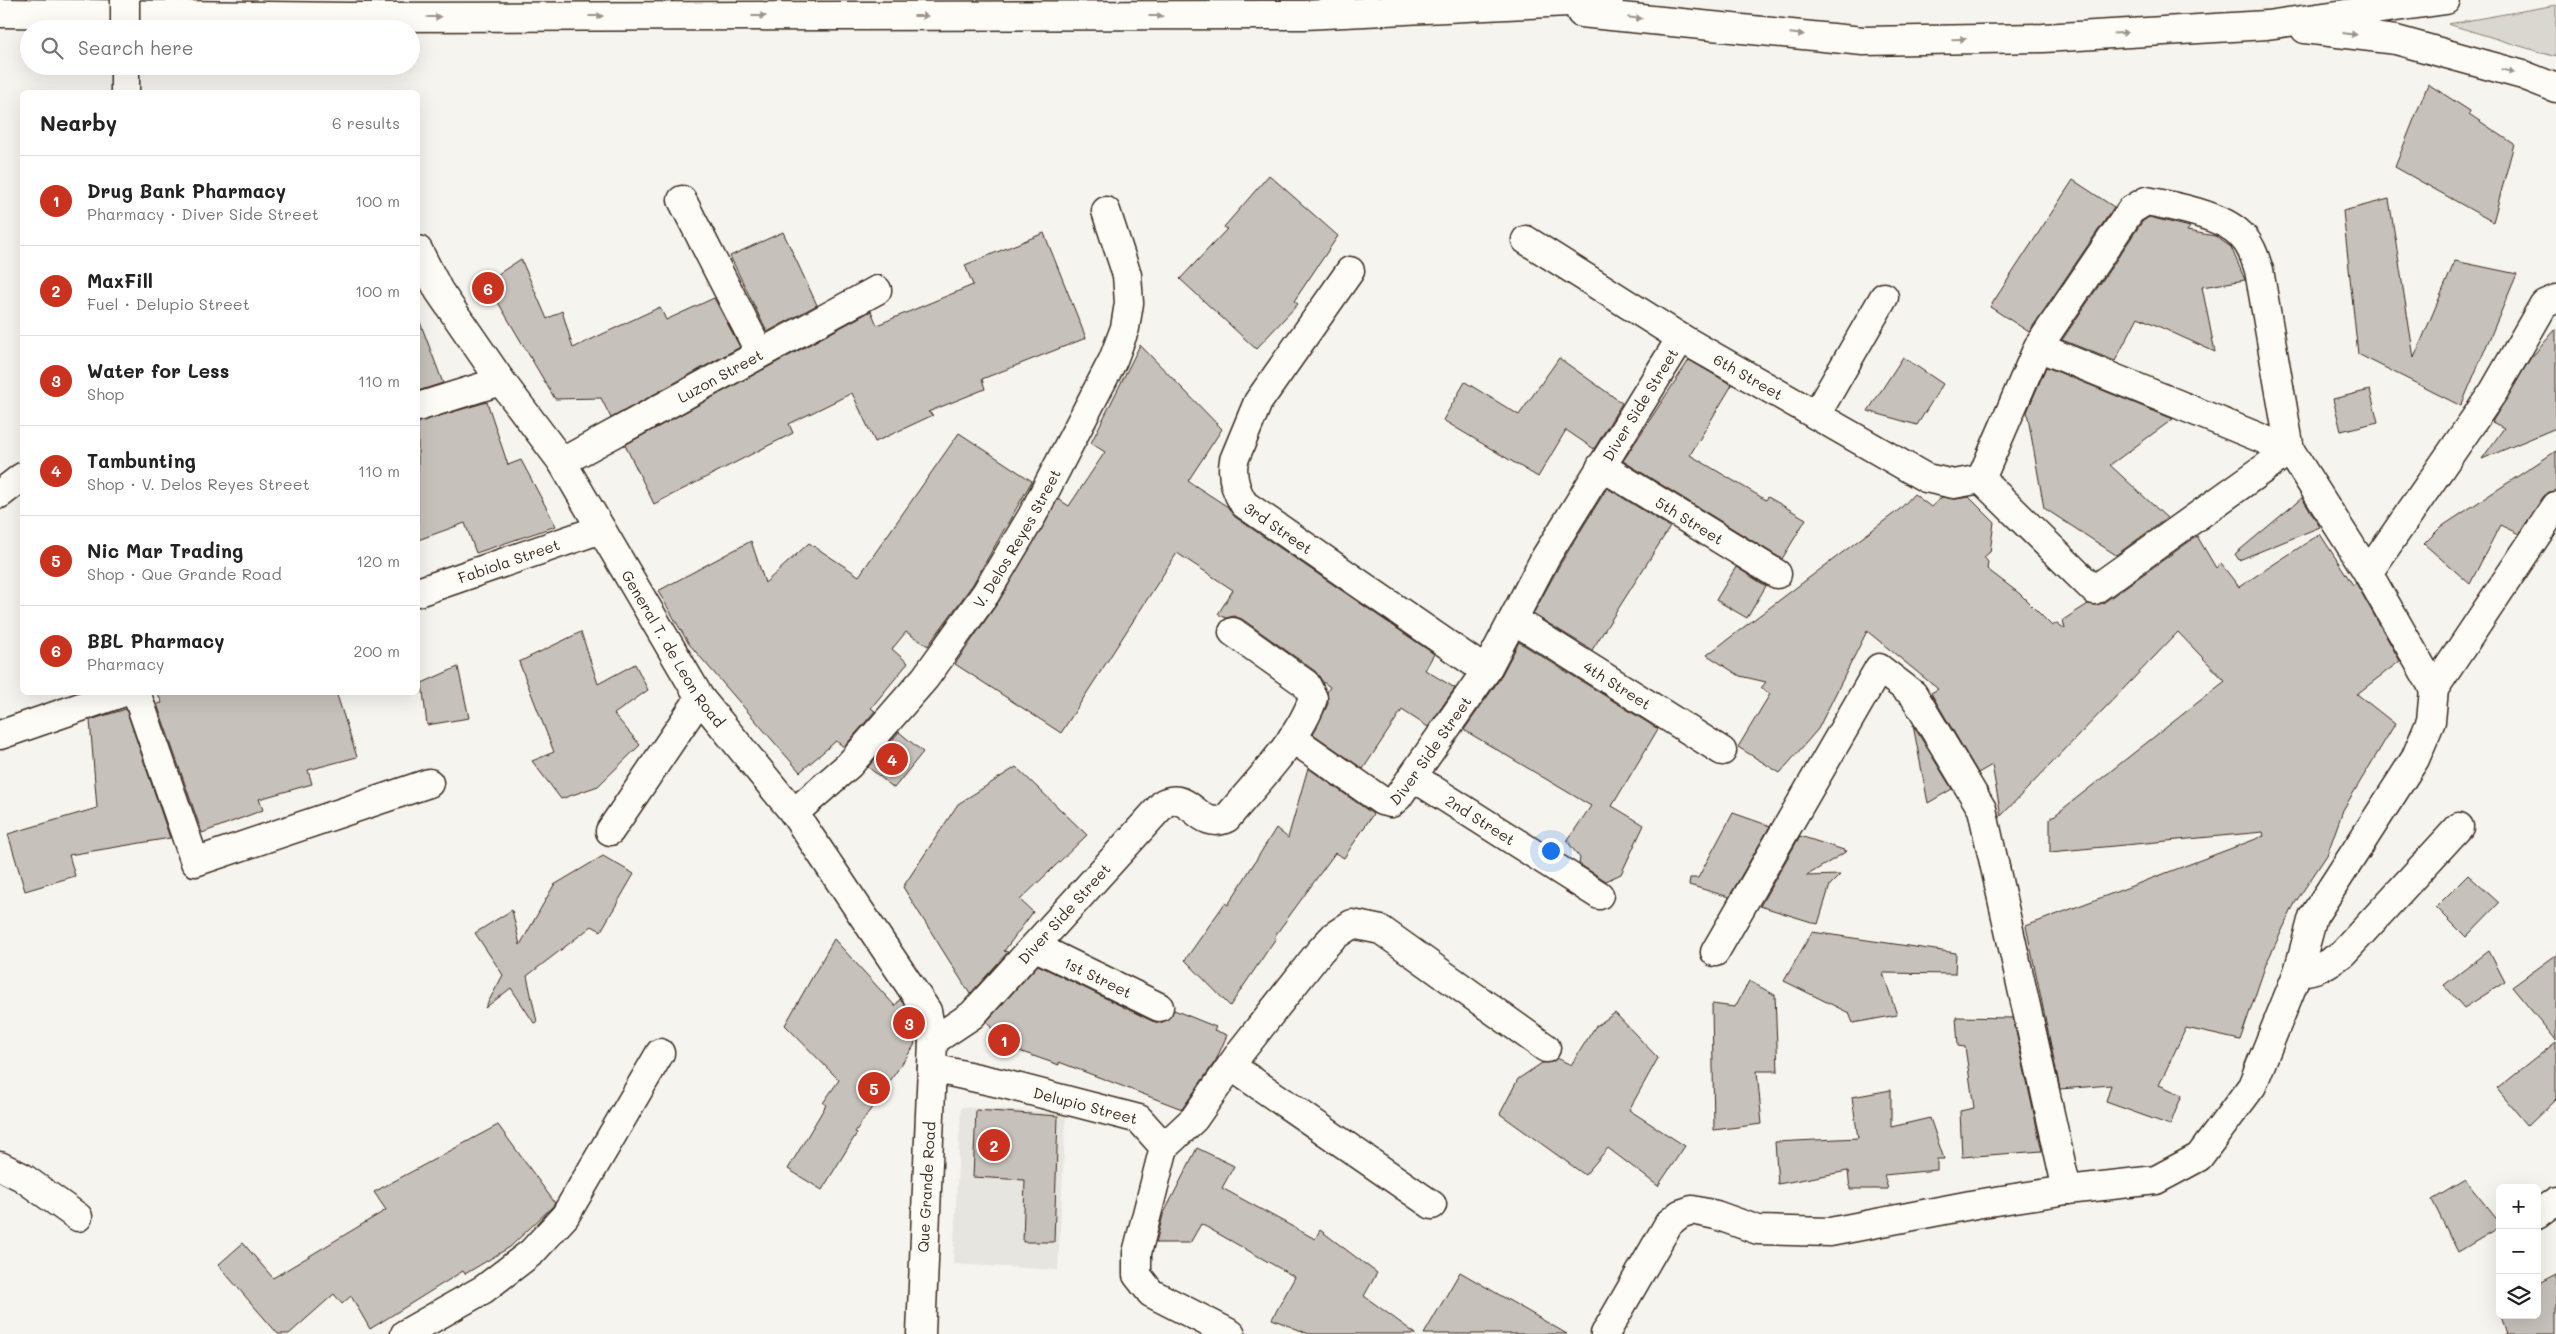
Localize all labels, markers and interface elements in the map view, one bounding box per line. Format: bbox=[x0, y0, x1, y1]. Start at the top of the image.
one-way arrow bbox=[426, 12, 442, 20]
one-way arrow bbox=[588, 12, 604, 20]
one-way arrow bbox=[751, 12, 767, 20]
one-way arrow bbox=[913, 12, 929, 20]
one-way arrow bbox=[1148, 12, 1164, 20]
one-way arrow bbox=[1627, 14, 1643, 22]
search box bbox=[20, 20, 420, 75]
one-way arrow bbox=[2114, 29, 2130, 37]
one-way arrow bbox=[1789, 30, 1805, 38]
one-way arrow bbox=[2342, 30, 2358, 38]
icon: search bbox=[38, 34, 66, 62]
text: Search here bbox=[78, 35, 194, 60]
one-way arrow bbox=[1951, 35, 1967, 43]
one-way arrow bbox=[2500, 67, 2515, 75]
text: Nearby bbox=[40, 109, 117, 136]
text: 6 results bbox=[332, 112, 400, 133]
text: Drug Bank Pharmacy bbox=[87, 178, 286, 203]
text: 1 bbox=[52, 190, 60, 211]
text: 100 m bbox=[355, 190, 400, 211]
text: Pharmacy · Diver Side Street bbox=[87, 203, 319, 224]
text: MaxFill bbox=[87, 268, 153, 293]
pin: 6 bbox=[472, 269, 504, 307]
text: 2 bbox=[52, 280, 60, 301]
text: 100 m bbox=[355, 280, 400, 301]
text: Fuel · Delupio Street bbox=[87, 293, 250, 314]
street label: Luzon Street bbox=[674, 344, 766, 407]
street label: Diver Side Street bbox=[1598, 344, 1682, 465]
street label: 6th Street bbox=[1710, 349, 1787, 404]
text: Water for Less bbox=[87, 358, 229, 383]
text: 3 bbox=[51, 370, 61, 391]
text: 110 m bbox=[358, 370, 400, 391]
text: Shop bbox=[87, 383, 124, 404]
text: Tambunting bbox=[87, 448, 196, 473]
text: 4 bbox=[51, 460, 61, 481]
text: 110 m bbox=[358, 460, 400, 481]
street label: V. Delos Reyes Street bbox=[969, 465, 1065, 612]
text: Shop · V. Delos Reyes Street bbox=[87, 473, 310, 494]
street label: 5th Street bbox=[1652, 492, 1727, 549]
street label: 3rd Street bbox=[1241, 497, 1316, 558]
street label: Fabiola Street bbox=[455, 534, 562, 588]
text: Nic Mar Trading bbox=[87, 538, 243, 563]
text: 5 bbox=[51, 550, 61, 571]
text: 120 m bbox=[356, 550, 400, 571]
text: Shop · Que Grande Road bbox=[87, 563, 282, 584]
street label: General T. de Leon Road bbox=[617, 566, 730, 731]
text: BBL Pharmacy bbox=[87, 628, 224, 653]
text: 6 bbox=[51, 640, 61, 661]
text: 200 m bbox=[353, 640, 400, 661]
text: Pharmacy bbox=[87, 653, 164, 674]
street label: 4th Street bbox=[1580, 656, 1655, 714]
street label: Diver Side Street bbox=[1386, 692, 1476, 810]
pin: 4 bbox=[876, 740, 908, 778]
street label: 2nd Street bbox=[1442, 790, 1519, 849]
your location bbox=[1538, 838, 1564, 864]
street label: Diver Side Street bbox=[1013, 859, 1115, 968]
street label: 1st Street bbox=[1061, 952, 1135, 1002]
pin: 3 bbox=[893, 1004, 925, 1042]
pin: 1 bbox=[988, 1021, 1020, 1059]
pin: 5 bbox=[858, 1069, 890, 1107]
street label: Delupio Street bbox=[1031, 1082, 1140, 1128]
street label: Que Grande Road bbox=[913, 1121, 939, 1253]
pin: 2 bbox=[978, 1126, 1010, 1164]
map controls bbox=[2496, 1184, 2541, 1319]
button: + bbox=[2496, 1184, 2541, 1229]
button: − bbox=[2496, 1229, 2541, 1274]
button: layers bbox=[2496, 1274, 2541, 1319]

